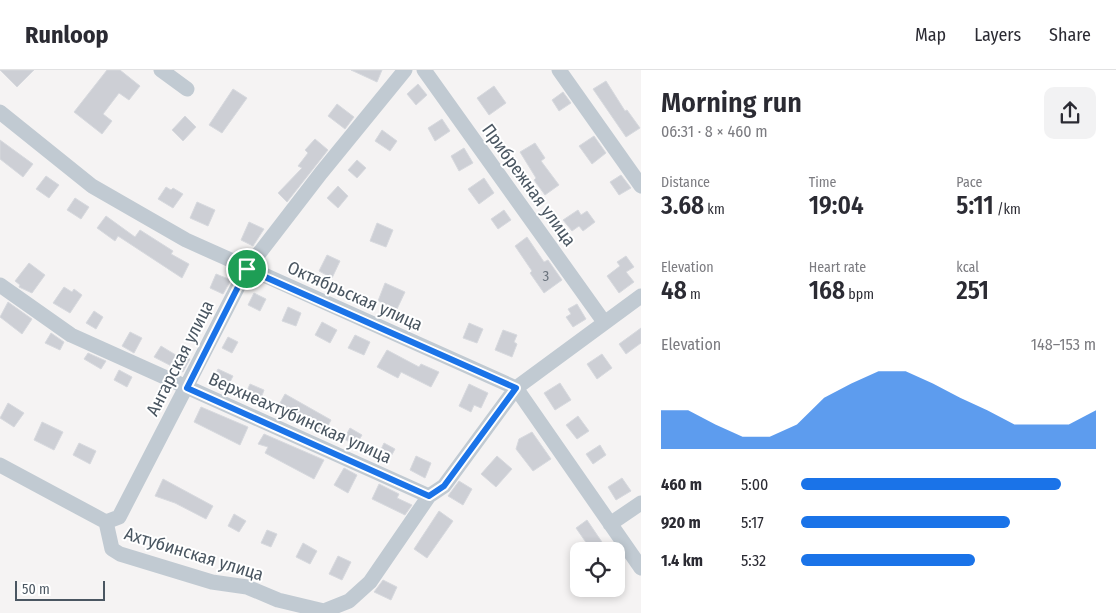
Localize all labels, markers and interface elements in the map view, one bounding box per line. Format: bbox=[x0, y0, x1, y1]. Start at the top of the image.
text: Runloop bbox=[25, 21, 109, 49]
text: Map bbox=[915, 24, 946, 46]
text: Layers bbox=[974, 24, 1021, 46]
text: Share bbox=[1049, 24, 1091, 46]
text: Morning run bbox=[661, 86, 802, 119]
button: share bbox=[1044, 87, 1096, 139]
street label: Прибрежная улица bbox=[477, 120, 581, 251]
text: 06:31 · 8 × 460 m bbox=[661, 122, 768, 141]
text: Distance bbox=[661, 174, 710, 191]
text: Time bbox=[809, 174, 836, 191]
text: Pace bbox=[956, 174, 982, 191]
text: 3.68 bbox=[661, 191, 704, 221]
text: 19:04 bbox=[809, 191, 864, 221]
text: 5:11 bbox=[956, 191, 994, 221]
text: km bbox=[704, 201, 725, 218]
text: /km bbox=[994, 201, 1021, 218]
pin bbox=[226, 248, 268, 290]
icon: arrive bbox=[233, 255, 261, 283]
street label: Октябрьская улица bbox=[284, 256, 426, 336]
text: Elevation bbox=[661, 259, 714, 276]
text: Heart rate bbox=[809, 259, 866, 276]
text: kcal bbox=[956, 259, 979, 276]
house number: 3 bbox=[543, 267, 550, 285]
text: 48 bbox=[661, 276, 687, 306]
text: 168 bbox=[809, 276, 845, 306]
text: 251 bbox=[956, 276, 989, 306]
text: m bbox=[687, 286, 701, 303]
text: bpm bbox=[845, 286, 874, 303]
street label: Ангарская улица bbox=[141, 296, 219, 419]
text: Elevation bbox=[661, 335, 721, 354]
text: 148–153 m bbox=[1031, 335, 1096, 354]
street label: Верхнеахтубинская улица bbox=[205, 368, 395, 468]
text: 460 m bbox=[661, 475, 702, 494]
text: 5:00 bbox=[741, 475, 768, 494]
text: 920 m bbox=[661, 513, 701, 532]
text: 5:17 bbox=[741, 513, 764, 532]
street label: Ахтубинская улица bbox=[122, 522, 266, 586]
map controls bbox=[570, 542, 625, 597]
button: locate bbox=[570, 542, 625, 597]
text: 1.4 km bbox=[661, 551, 703, 570]
text: 5:32 bbox=[741, 551, 766, 570]
scale bar bbox=[15, 578, 105, 601]
text: 50 m bbox=[22, 581, 50, 598]

